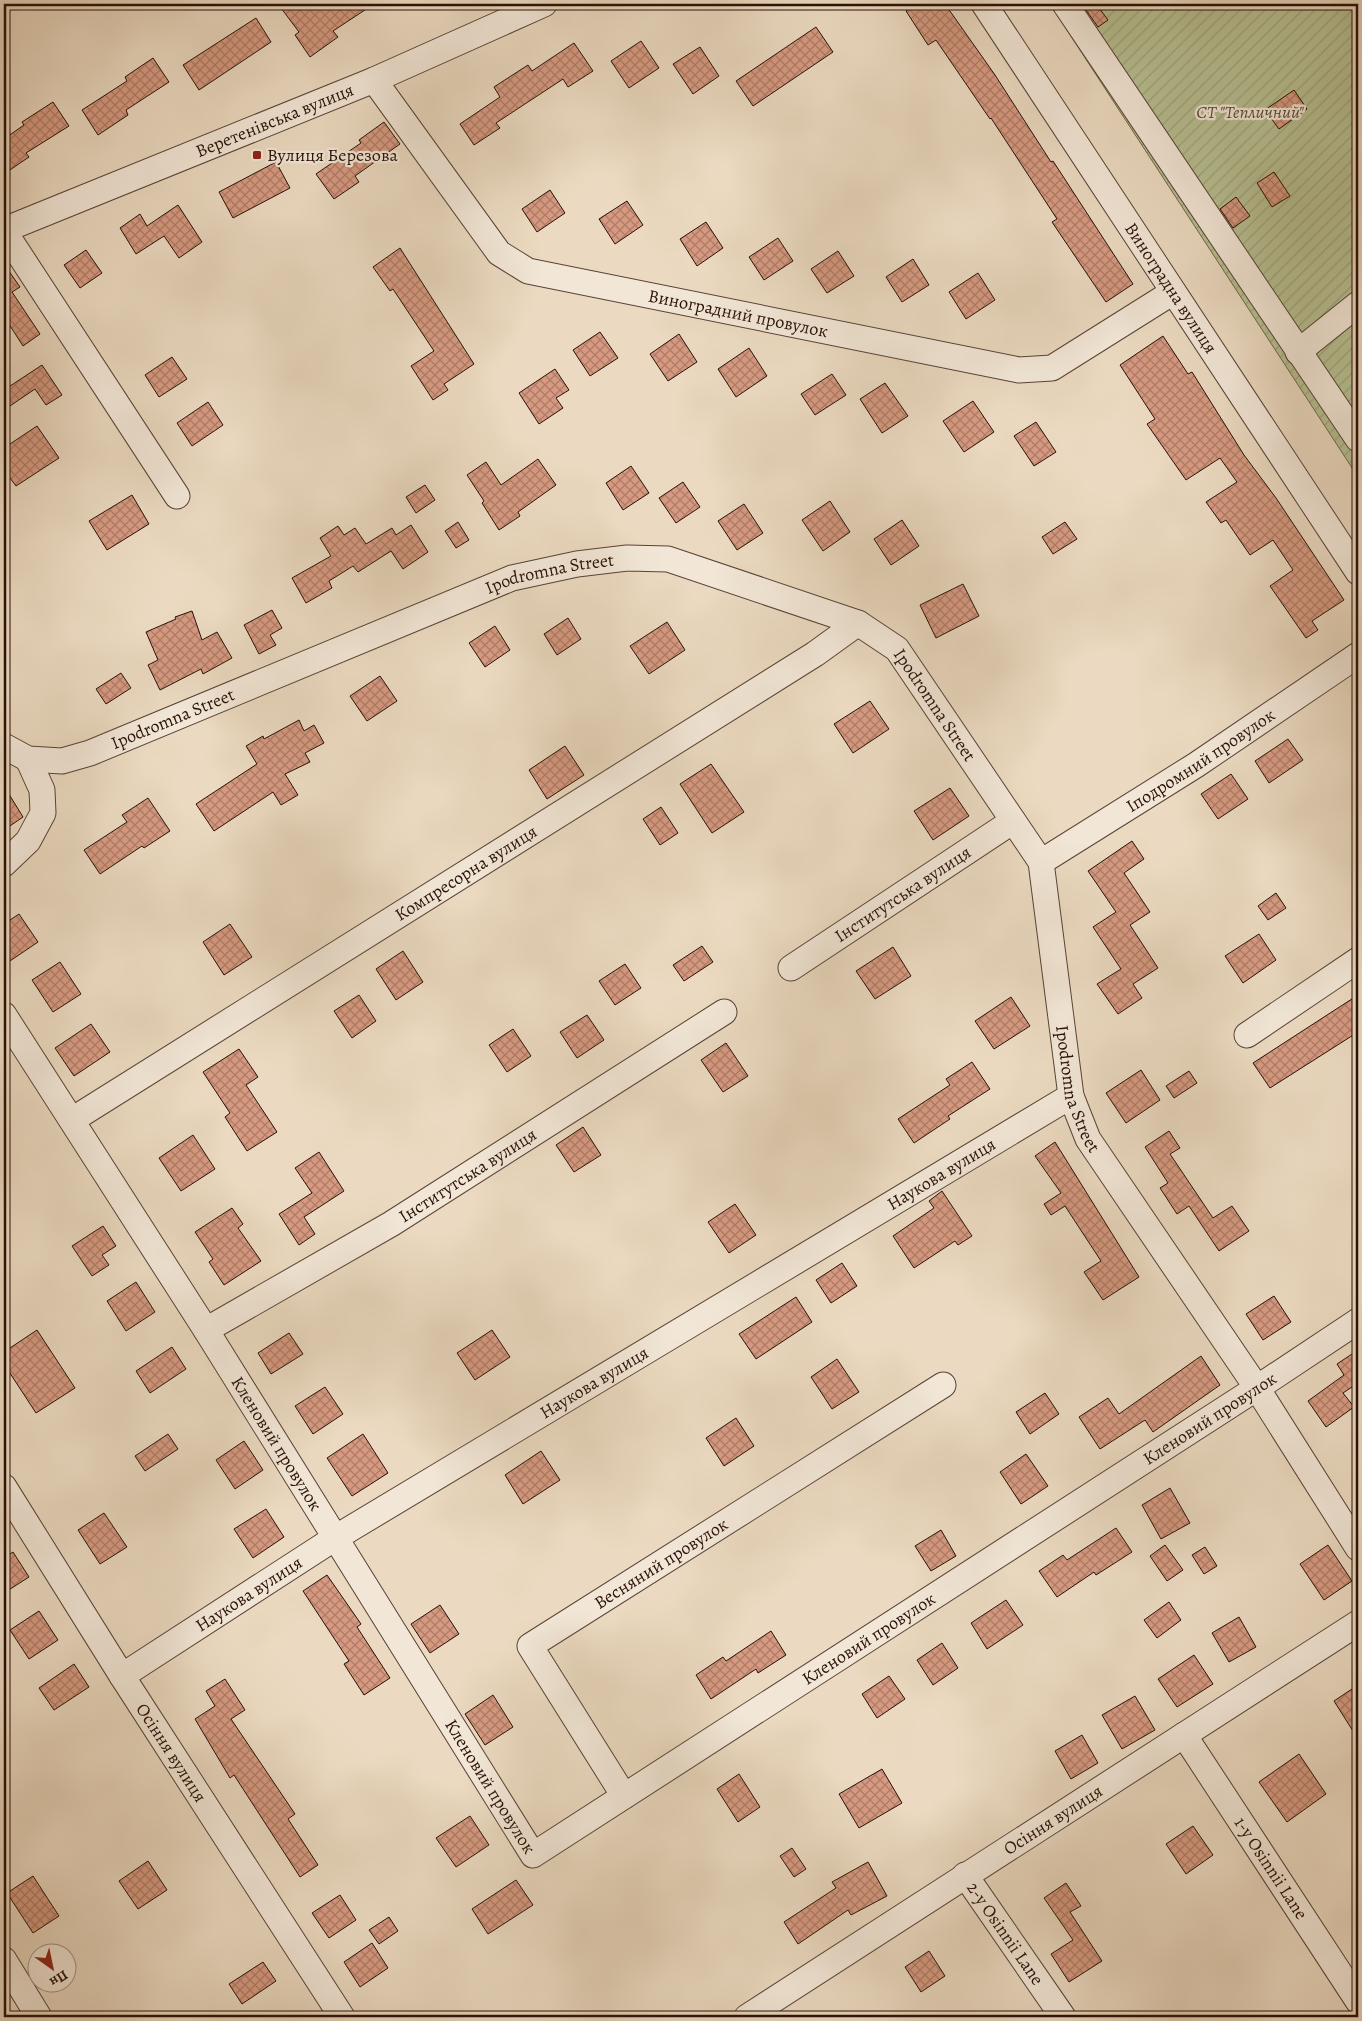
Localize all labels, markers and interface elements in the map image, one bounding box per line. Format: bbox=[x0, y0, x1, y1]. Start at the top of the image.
street label: Веретенівська вулиця bbox=[192, 78, 357, 163]
park label: СТ "Тепличний" bbox=[1196, 100, 1305, 124]
place label: Вулиця Березова bbox=[267, 143, 398, 167]
marker: Вулиця Березова bbox=[251, 149, 263, 161]
street label: Виноградна вулиця bbox=[1119, 218, 1223, 358]
street label: Виноградний провулок bbox=[646, 284, 830, 343]
street label: Ipodromna Street bbox=[481, 548, 615, 600]
street label: Ipodromna Street bbox=[888, 644, 982, 766]
street label: Ipodromna Street bbox=[107, 682, 238, 755]
street label: Іподромний провулок bbox=[1121, 703, 1280, 818]
street label: Компресорна вулиця bbox=[390, 819, 542, 927]
street label: Інститутська вулиця bbox=[830, 840, 976, 948]
street label: Ipodromna Street bbox=[1050, 1024, 1106, 1157]
street label: Інститутська вулиця bbox=[394, 1122, 541, 1228]
street label: Наукова вулиця bbox=[882, 1132, 1000, 1216]
street label: Наукова вулиця bbox=[535, 1341, 653, 1424]
street label: Кленовий провулок bbox=[1138, 1366, 1281, 1470]
street label: Кленовий провулок bbox=[226, 1372, 328, 1515]
street label: Весняний провулок bbox=[590, 1512, 732, 1614]
street label: Наукова вулиця bbox=[191, 1550, 307, 1637]
street label: Кленовий провулок bbox=[797, 1587, 940, 1691]
street label: Осіння вулиця bbox=[131, 1698, 212, 1807]
street label: Кленовий провулок bbox=[439, 1715, 541, 1858]
street label: Осіння вулиця bbox=[999, 1779, 1107, 1861]
street label: 1-y Osinnii Lane bbox=[1229, 1812, 1313, 1924]
street label: 2-y Osinnii Lane bbox=[961, 1877, 1049, 1990]
north arrow bbox=[28, 1944, 78, 1994]
text: Пн bbox=[46, 1966, 72, 1991]

